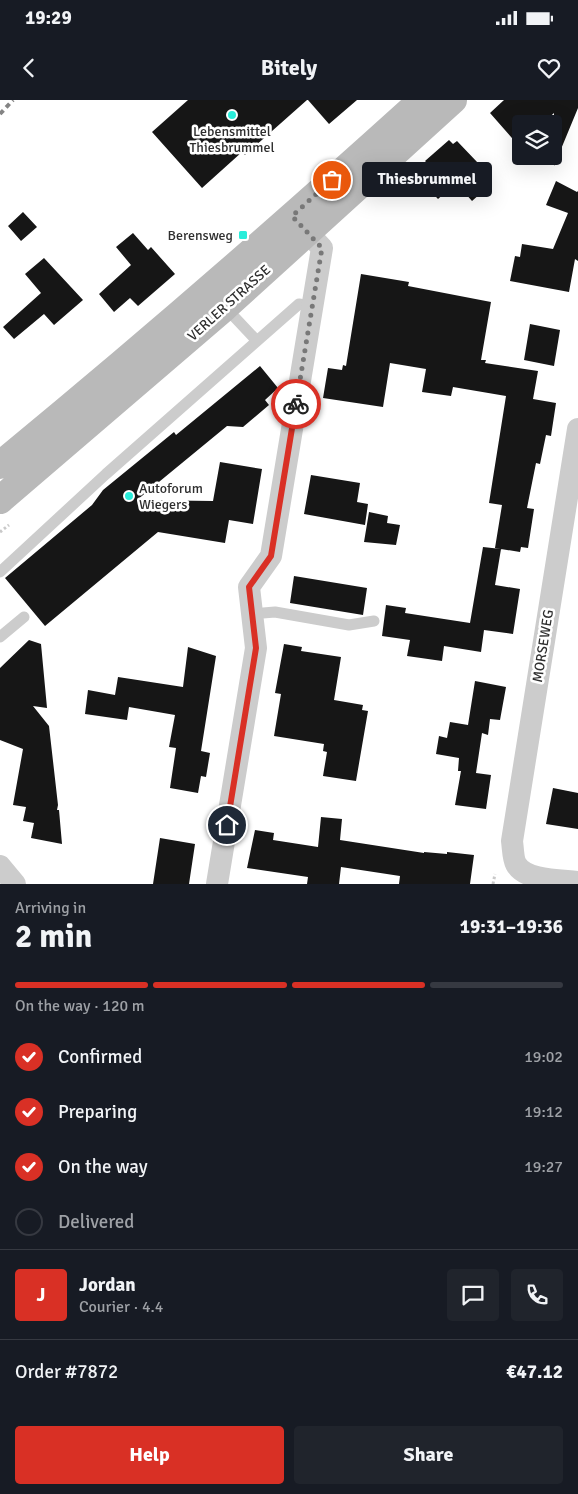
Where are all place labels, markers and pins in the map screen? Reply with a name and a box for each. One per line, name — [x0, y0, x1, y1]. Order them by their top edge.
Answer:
marker: Lebensmittel Thiesbrummel — [226, 109, 238, 121]
place label: Lebensmittel Thiesbrummel — [189, 123, 275, 156]
pin — [311, 159, 353, 201]
callout: Thiesbrummel — [362, 162, 492, 198]
place label: Berensweg — [168, 227, 233, 244]
marker: Berensweg — [237, 229, 249, 241]
place label: Autoforum Wiegers — [139, 480, 203, 513]
marker: Autoforum Wiegers — [123, 490, 135, 502]
pin — [206, 804, 248, 846]

